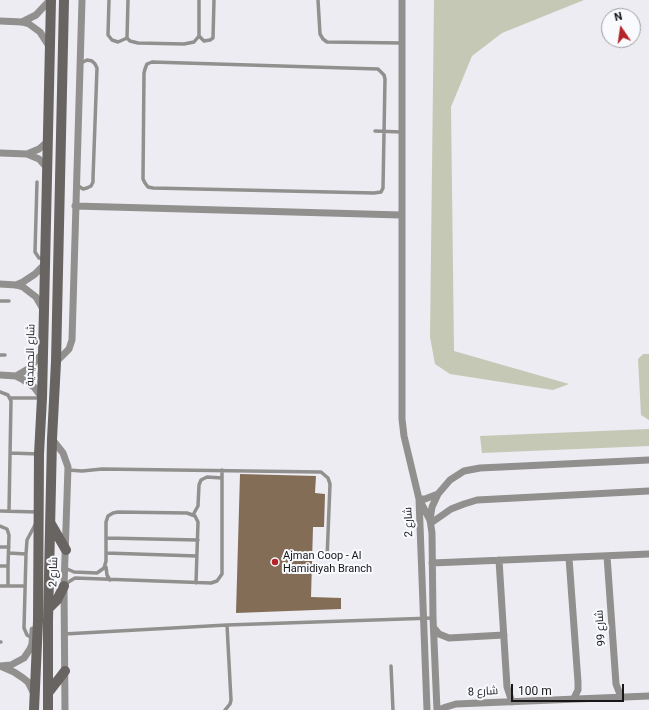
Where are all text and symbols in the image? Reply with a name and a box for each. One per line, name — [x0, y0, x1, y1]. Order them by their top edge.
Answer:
north arrow — [601, 8, 641, 48]
text: N — [613, 10, 624, 24]
street label: شارع الحميدية — [24, 324, 38, 386]
street label: شارع 2 — [402, 507, 416, 537]
place label: Ajman Coop - Al Hamidiyah Branch — [283, 549, 372, 575]
street label: شارع 2 — [47, 557, 61, 587]
marker: Ajman Coop - Al Hamidiyah Branch — [270, 557, 280, 567]
street label: شارع 99 — [593, 609, 609, 647]
scale bar — [513, 676, 626, 702]
text: 100 m — [518, 684, 552, 698]
street label: شارع 8 — [468, 685, 498, 699]

